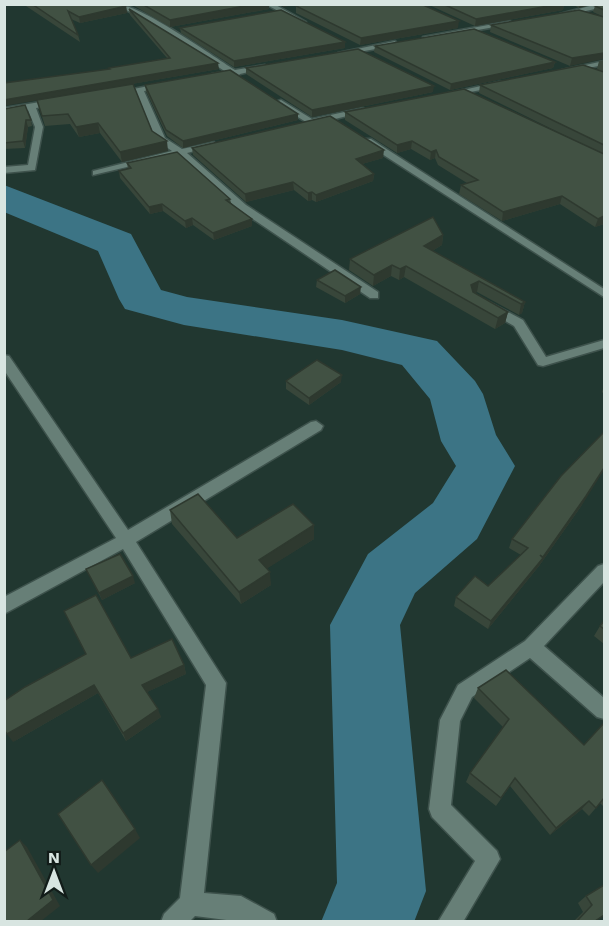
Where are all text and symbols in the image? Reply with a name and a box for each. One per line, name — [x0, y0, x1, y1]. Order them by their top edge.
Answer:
north arrow — [24, 842, 84, 902]
text: N — [48, 848, 60, 867]

